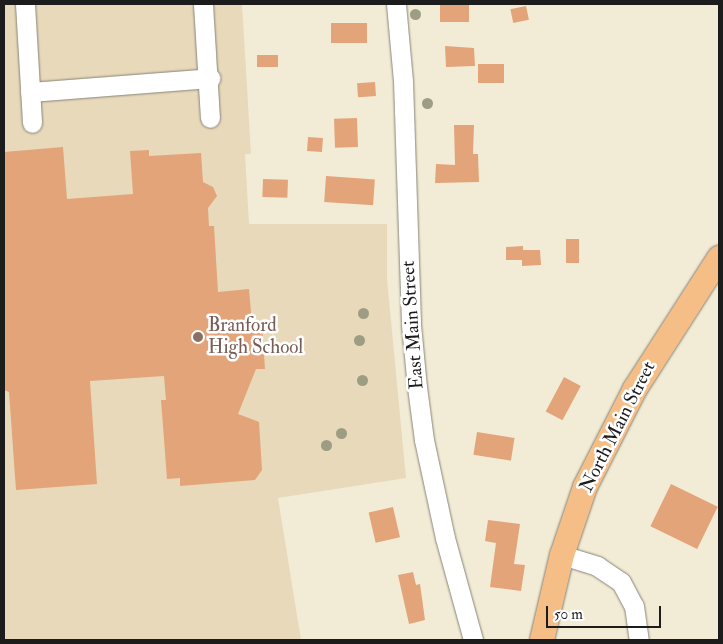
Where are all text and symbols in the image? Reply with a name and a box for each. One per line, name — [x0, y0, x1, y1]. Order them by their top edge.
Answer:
street label: East Main Street — [397, 260, 429, 390]
place label: Branford High School — [208, 315, 303, 359]
marker: Branford High School — [192, 331, 204, 343]
street label: North Main Street — [575, 358, 661, 496]
scale bar — [548, 596, 663, 628]
text: 50 m — [554, 605, 583, 624]

